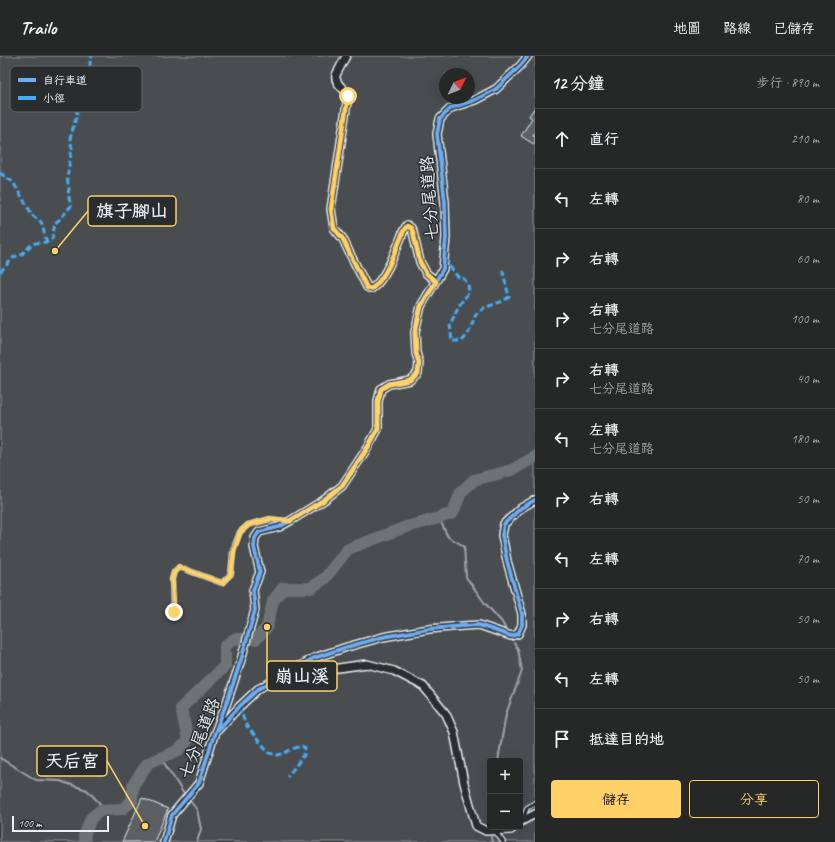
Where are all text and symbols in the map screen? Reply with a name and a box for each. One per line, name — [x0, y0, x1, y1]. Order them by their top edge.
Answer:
text: Trailo — [20, 16, 56, 40]
text: 地圖 — [673, 20, 701, 37]
text: 路線 — [723, 20, 751, 37]
text: 已儲存 — [773, 20, 815, 37]
legend — [10, 66, 142, 112]
north arrow — [439, 68, 475, 104]
text: 自行車道 — [43, 73, 87, 87]
text: 12 分鐘 — [551, 73, 604, 94]
text: 步行 · 890 m — [756, 75, 819, 91]
route start — [339, 87, 357, 105]
text: 小徑 — [43, 91, 65, 105]
icon: ahead — [551, 128, 573, 150]
text: 直行 — [589, 130, 619, 149]
text: 210 m — [791, 131, 819, 147]
street label: 七分尾道路 — [416, 155, 443, 241]
icon: left — [551, 188, 573, 210]
text: 左轉 — [589, 190, 619, 209]
text: 80 m — [797, 191, 819, 207]
callout: 旗子腳山 — [88, 196, 176, 226]
text: 旗子腳山 — [96, 200, 168, 222]
icon: right — [551, 248, 573, 270]
text: 右轉 — [589, 250, 619, 269]
text: 60 m — [797, 251, 819, 267]
text: 右轉 — [589, 301, 619, 320]
icon: right — [551, 308, 573, 330]
text: 100 m — [791, 311, 819, 327]
text: 七分尾道路 — [589, 321, 654, 337]
text: 右轉 — [589, 361, 619, 380]
icon: right — [551, 368, 573, 390]
text: 40 m — [797, 371, 819, 387]
text: 七分尾道路 — [589, 381, 654, 397]
text: 左轉 — [589, 421, 619, 440]
icon: left — [551, 428, 573, 450]
text: 180 m — [791, 431, 819, 447]
text: 七分尾道路 — [589, 441, 654, 457]
icon: right — [551, 488, 573, 510]
text: 右轉 — [589, 490, 619, 509]
text: 50 m — [797, 491, 819, 507]
icon: left — [551, 548, 573, 570]
text: 左轉 — [589, 550, 619, 569]
text: 70 m — [797, 551, 819, 567]
route end — [165, 603, 183, 621]
icon: right — [551, 608, 573, 630]
text: 右轉 — [589, 610, 619, 629]
text: 50 m — [797, 611, 819, 627]
callout: 崩山溪 — [267, 661, 337, 691]
text: 崩山溪 — [275, 665, 329, 687]
icon: left — [551, 668, 573, 690]
text: 左轉 — [589, 670, 619, 689]
text: 50 m — [797, 671, 819, 687]
street label: 七分尾道路 — [174, 695, 225, 782]
icon: arrive — [551, 728, 573, 750]
text: 抵達目的地 — [589, 730, 664, 749]
callout: 天后宮 — [37, 746, 107, 776]
text: 天后宮 — [45, 750, 99, 772]
map controls — [487, 758, 523, 830]
button: + — [487, 758, 523, 794]
button: 儲存 — [551, 780, 681, 818]
button: 分享 — [689, 780, 819, 818]
button: − — [487, 794, 523, 830]
scale bar — [12, 814, 109, 833]
text: 100 m — [18, 816, 42, 830]

